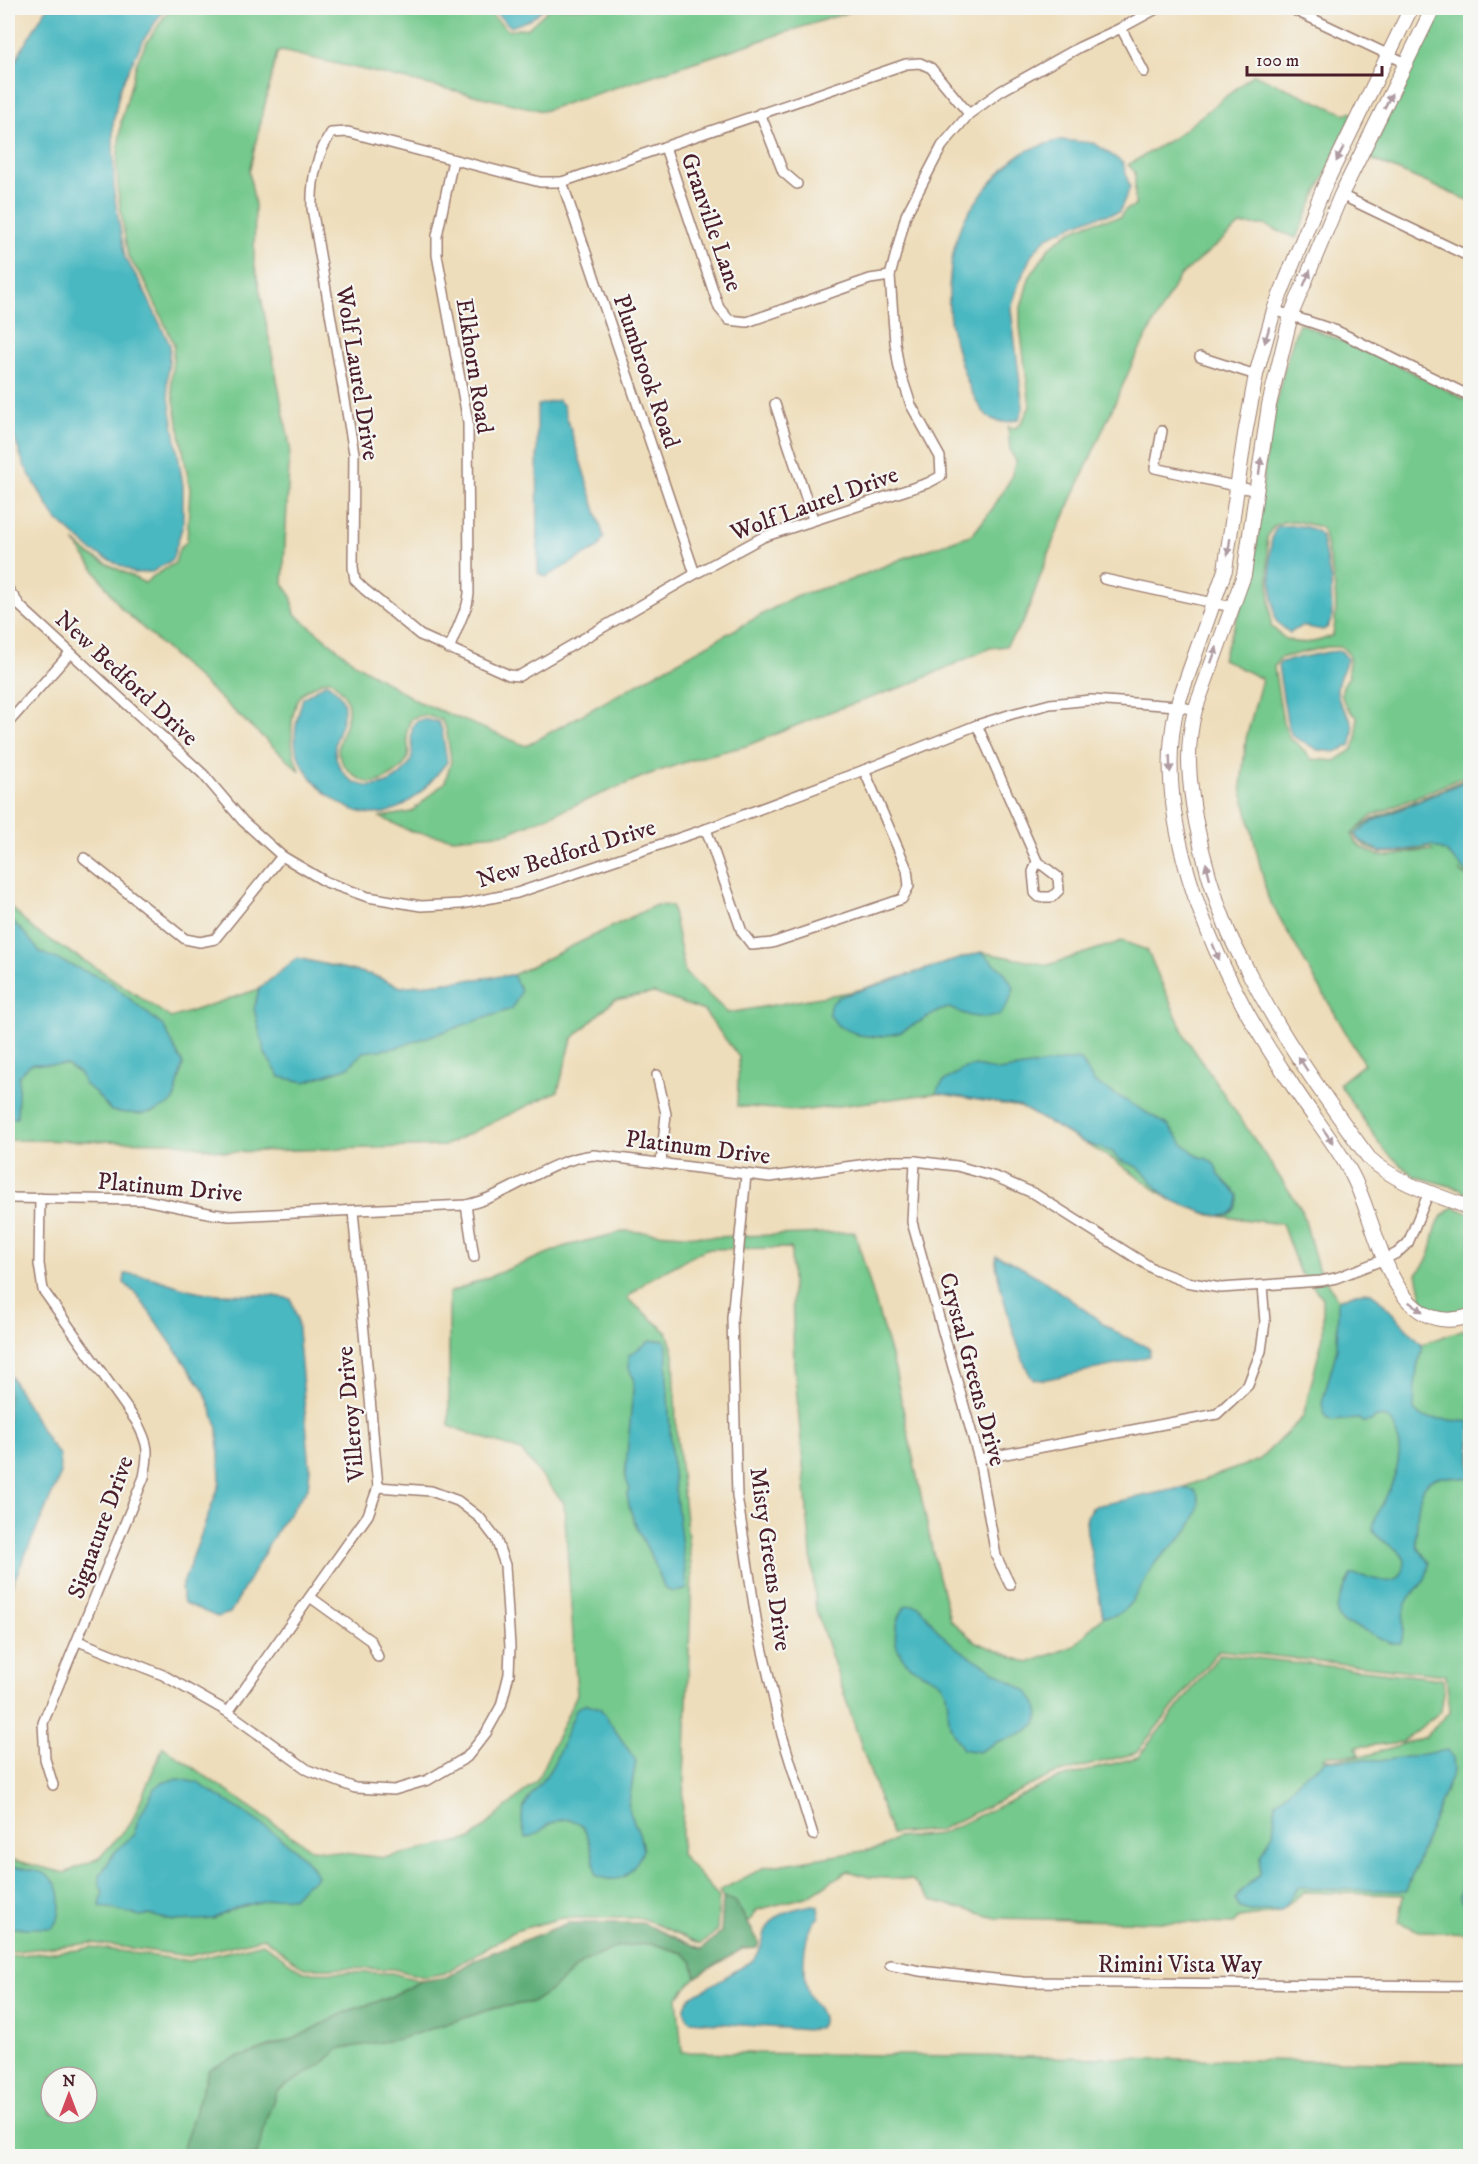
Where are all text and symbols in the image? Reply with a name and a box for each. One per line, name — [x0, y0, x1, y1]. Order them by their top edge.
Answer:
scale bar — [1247, 39, 1382, 77]
text: 100 m — [1256, 50, 1299, 72]
one-way arrow — [1383, 92, 1392, 109]
one-way arrow — [1335, 146, 1344, 163]
street label: Granville Lane — [673, 149, 749, 296]
one-way arrow — [1302, 268, 1312, 286]
street label: Wolf Laurel Drive — [328, 283, 386, 463]
street label: Plumbrook Road — [606, 291, 686, 452]
street label: Elkhorn Road — [449, 296, 500, 436]
one-way arrow — [1262, 326, 1271, 344]
one-way arrow — [1255, 457, 1265, 476]
street label: Wolf Laurel Drive — [726, 460, 902, 548]
one-way arrow — [1224, 538, 1233, 557]
street label: New Bedford Drive — [48, 605, 204, 753]
one-way arrow — [1210, 646, 1220, 664]
one-way arrow — [1165, 754, 1175, 773]
street label: New Bedford Drive — [473, 813, 659, 895]
one-way arrow — [1203, 862, 1212, 880]
one-way arrow — [1212, 943, 1222, 961]
one-way arrow — [1298, 1056, 1309, 1072]
street label: Platinum Drive — [624, 1124, 772, 1172]
one-way arrow — [1322, 1128, 1334, 1144]
street label: Platinum Drive — [96, 1167, 244, 1209]
street label: Crystal Greens Drive — [932, 1269, 1012, 1469]
one-way arrow — [1407, 1301, 1423, 1313]
street label: Villeroy Drive — [330, 1345, 372, 1484]
street label: Signature Drive — [61, 1452, 141, 1603]
street label: Misty Greens Drive — [742, 1465, 798, 1653]
street label: Rimini Vista Way — [1098, 1950, 1263, 1980]
north arrow — [39, 2065, 99, 2125]
text: N — [62, 2071, 76, 2091]

